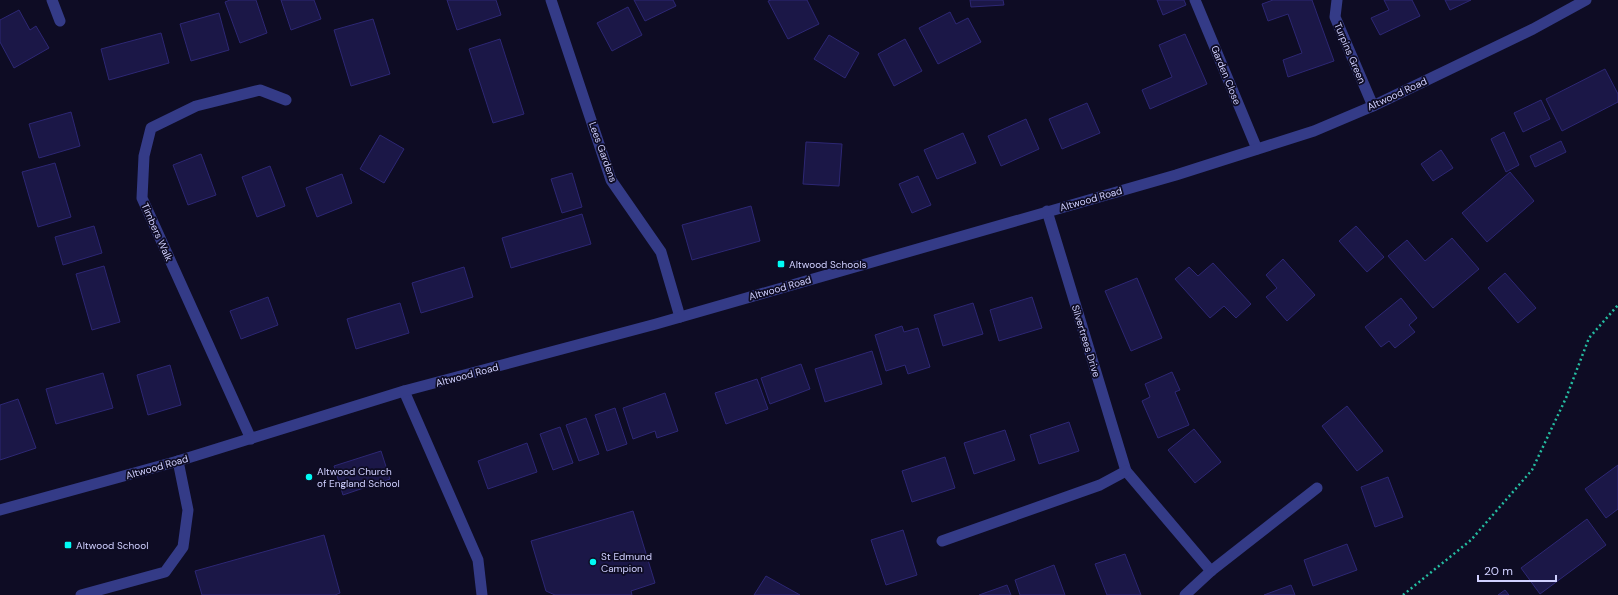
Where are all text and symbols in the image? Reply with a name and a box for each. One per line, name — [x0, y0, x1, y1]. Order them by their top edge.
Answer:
street label: Turpins Green — [1331, 21, 1369, 86]
street label: Garden Close — [1208, 43, 1244, 107]
street label: Altwood Road — [1365, 75, 1429, 113]
street label: Lees Gardens — [586, 120, 620, 184]
street label: Altwood Road — [1058, 184, 1124, 214]
street label: Timbers Walk — [138, 201, 176, 263]
place label: Altwood Schools — [789, 258, 866, 271]
marker: Altwood Schools — [776, 259, 786, 269]
street label: Altwood Road — [747, 273, 813, 303]
street label: Silvertrees Drive — [1069, 303, 1103, 379]
street label: Altwood Road — [434, 360, 500, 390]
street label: Altwood Road — [124, 452, 190, 482]
place label: Altwood Church of England School — [317, 465, 400, 490]
marker: Altwood Church of England School — [304, 472, 314, 482]
place label: Altwood School — [76, 539, 148, 552]
marker: Altwood School — [63, 540, 73, 550]
place label: St Edmund Campion — [601, 550, 652, 575]
marker: St Edmund Campion — [588, 557, 598, 567]
scale bar — [1478, 557, 1556, 583]
text: 20 m — [1484, 563, 1513, 579]

